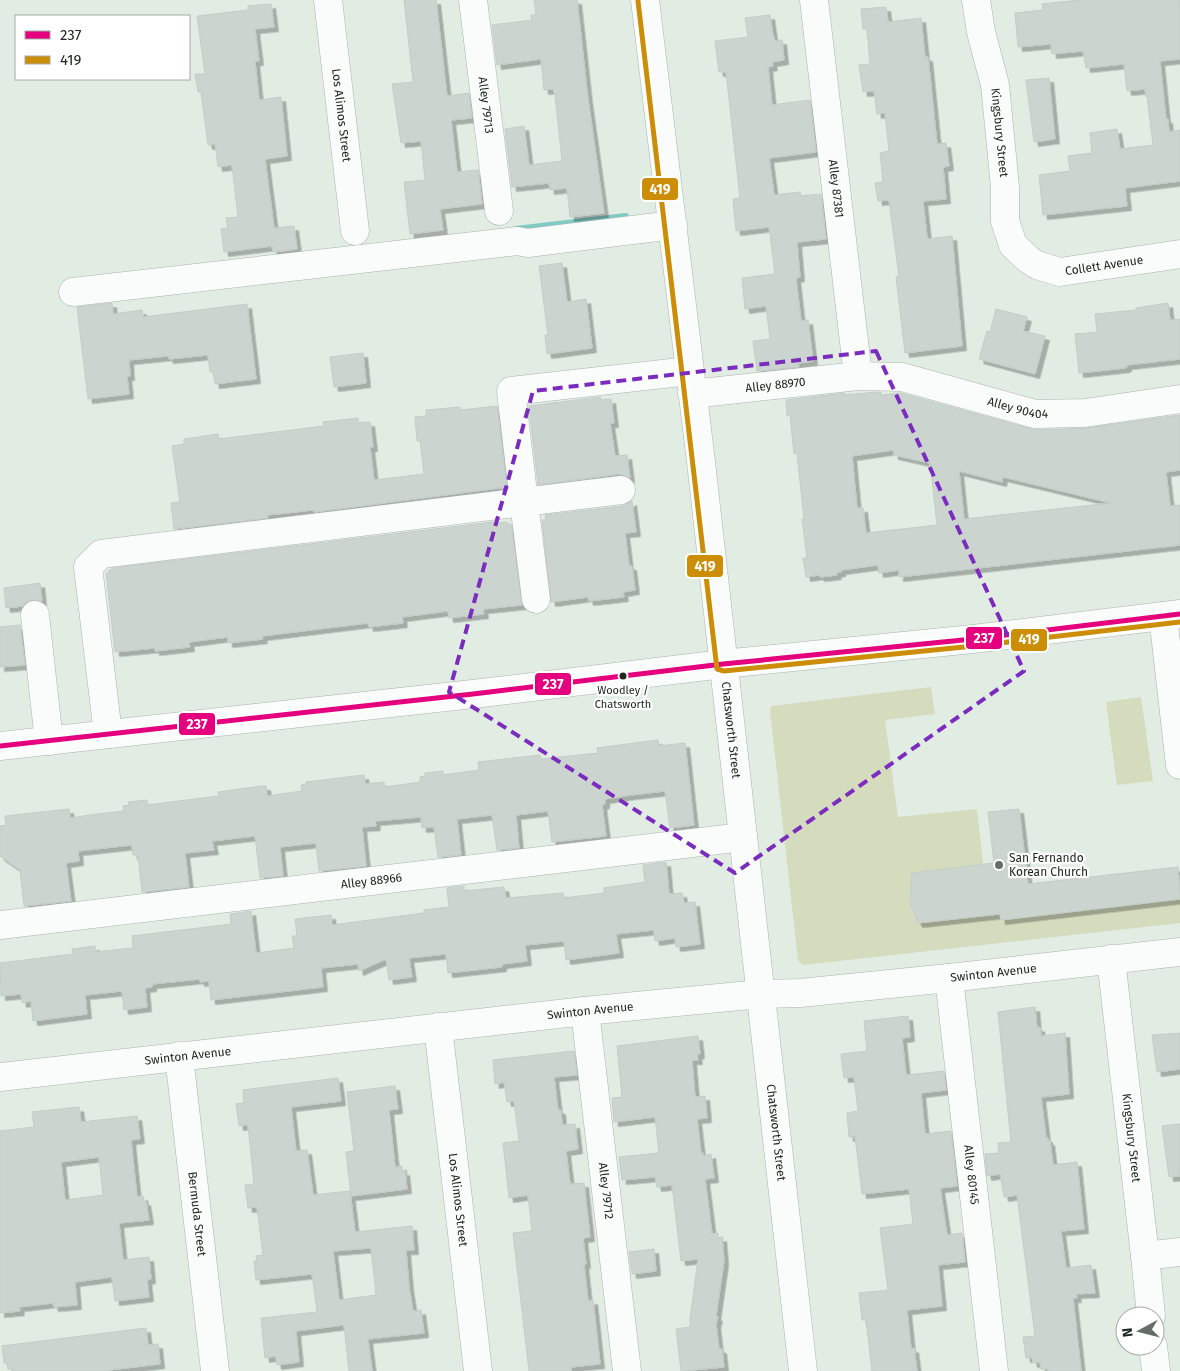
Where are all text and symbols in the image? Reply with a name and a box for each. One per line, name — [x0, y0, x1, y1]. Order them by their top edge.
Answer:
legend — [15, 15, 190, 80]
text: 237 — [60, 26, 82, 44]
text: 419 — [60, 51, 82, 69]
street label: Los Alimos Street — [329, 68, 354, 163]
street label: Alley 79713 — [476, 76, 496, 134]
street label: Kingsbury Street — [988, 87, 1011, 179]
street label: Alley 87381 — [826, 159, 846, 219]
line badge: 419 — [641, 177, 679, 201]
text: 419 — [649, 181, 671, 198]
street label: Collett Avenue — [1064, 253, 1144, 278]
street label: Alley 88970 — [745, 375, 807, 395]
street label: Alley 90404 — [986, 394, 1049, 421]
line badge: 419 — [686, 554, 724, 578]
text: 419 — [694, 558, 716, 575]
line badge: 237 — [965, 626, 1003, 650]
line badge: 419 — [1010, 628, 1048, 652]
text: 237 — [974, 630, 995, 647]
text: 419 — [1018, 631, 1040, 648]
marker: Woodley / Chatsworth — [618, 671, 628, 681]
line badge: 237 — [534, 672, 572, 696]
text: 237 — [543, 676, 564, 693]
street label: Chatsworth Street — [719, 681, 744, 780]
place label: Woodley / Chatsworth — [595, 684, 651, 711]
line badge: 237 — [178, 712, 216, 736]
text: 237 — [187, 716, 208, 733]
place label: San Fernando Korean Church — [1009, 851, 1088, 879]
marker: San Fernando Korean Church — [993, 859, 1005, 871]
street label: Alley 88966 — [340, 870, 403, 892]
street label: Swinton Avenue — [949, 961, 1037, 985]
street label: Swinton Avenue — [546, 999, 634, 1022]
street label: Swinton Avenue — [144, 1044, 232, 1068]
street label: Chatsworth Street — [764, 1083, 789, 1182]
street label: Kingsbury Street — [1119, 1092, 1144, 1184]
street label: Alley 80145 — [961, 1144, 982, 1205]
street label: Los Alimos Street — [446, 1152, 471, 1248]
street label: Alley 79712 — [596, 1162, 616, 1220]
street label: Bermuda Street — [185, 1171, 209, 1258]
north arrow — [1115, 1306, 1165, 1356]
text: N — [1119, 1327, 1137, 1338]

